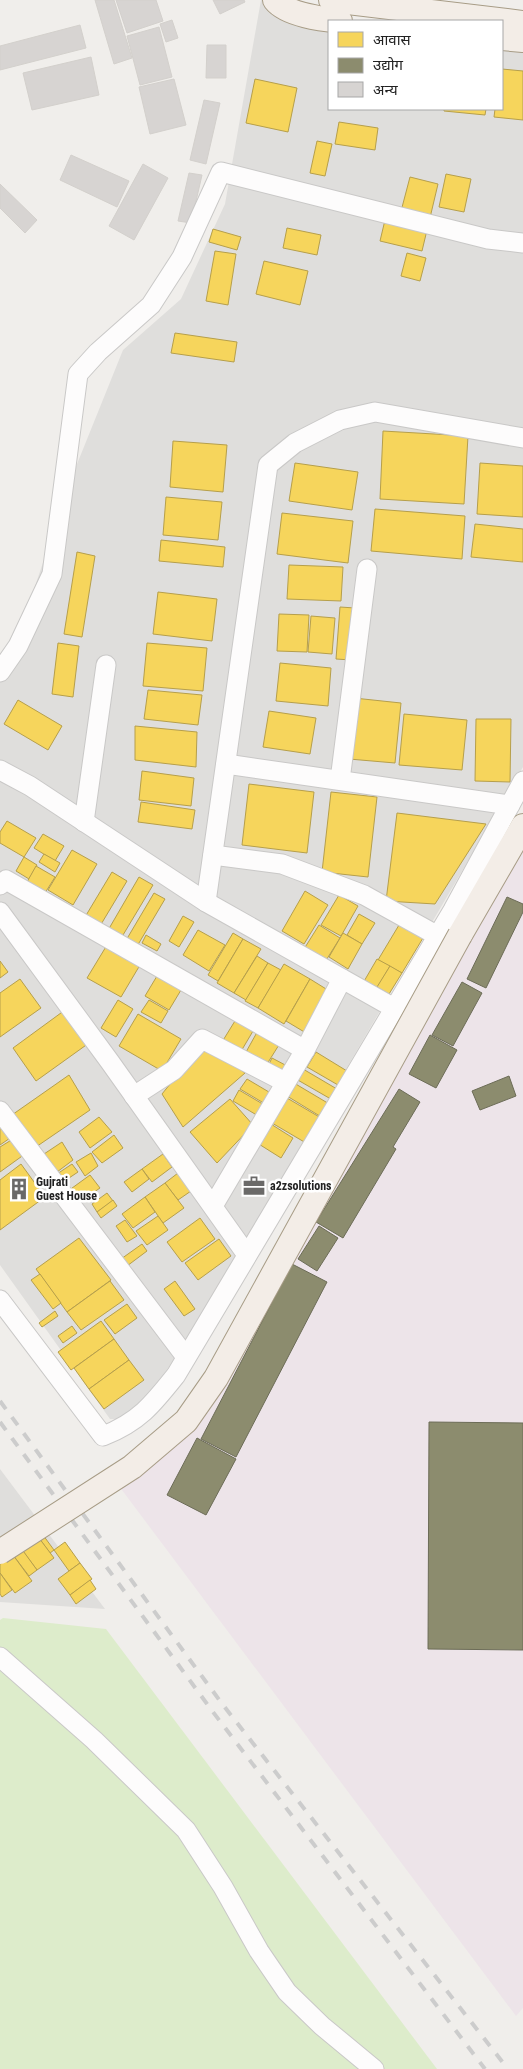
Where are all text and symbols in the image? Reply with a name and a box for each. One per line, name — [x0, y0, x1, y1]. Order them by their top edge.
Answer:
legend — [328, 20, 503, 110]
text: आवास — [373, 31, 412, 49]
text: उद्योग — [373, 56, 404, 74]
text: अन्य — [373, 81, 398, 99]
office icon: a2zsolutions — [241, 1173, 267, 1199]
place label: Gujrati Guest House — [36, 1175, 97, 1203]
building icon: Gujrati Guest House — [6, 1176, 32, 1202]
place label: a2zsolutions — [270, 1179, 332, 1193]

